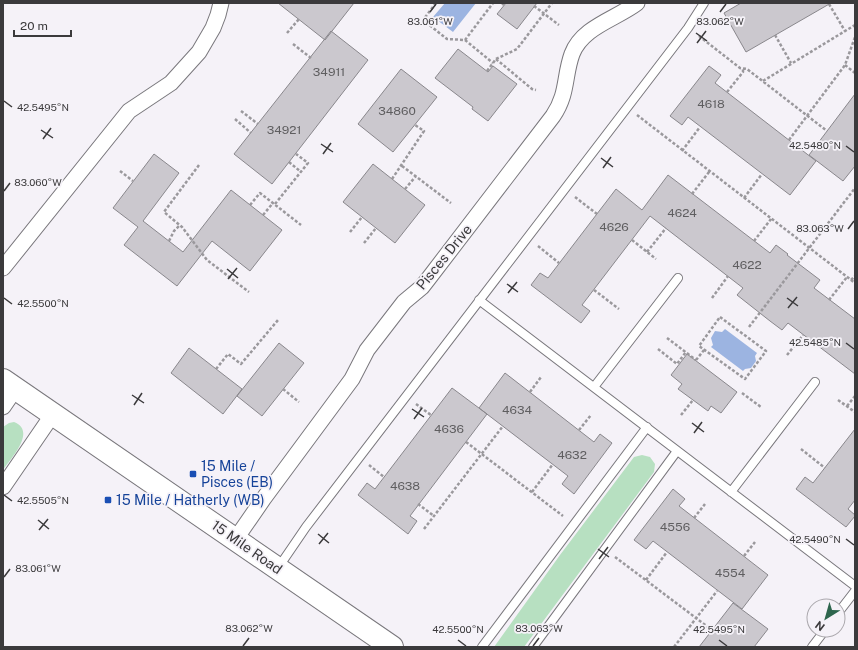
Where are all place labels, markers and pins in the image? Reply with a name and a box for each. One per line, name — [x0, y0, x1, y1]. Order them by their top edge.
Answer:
place label: 15 Mile / Pisces (EB) — [201, 458, 273, 490]
marker: 15 Mile / Pisces (EB) — [188, 469, 198, 479]
place label: 15 Mile / Hatherly (WB) — [116, 492, 265, 508]
marker: 15 Mile / Hatherly (WB) — [103, 495, 113, 505]

